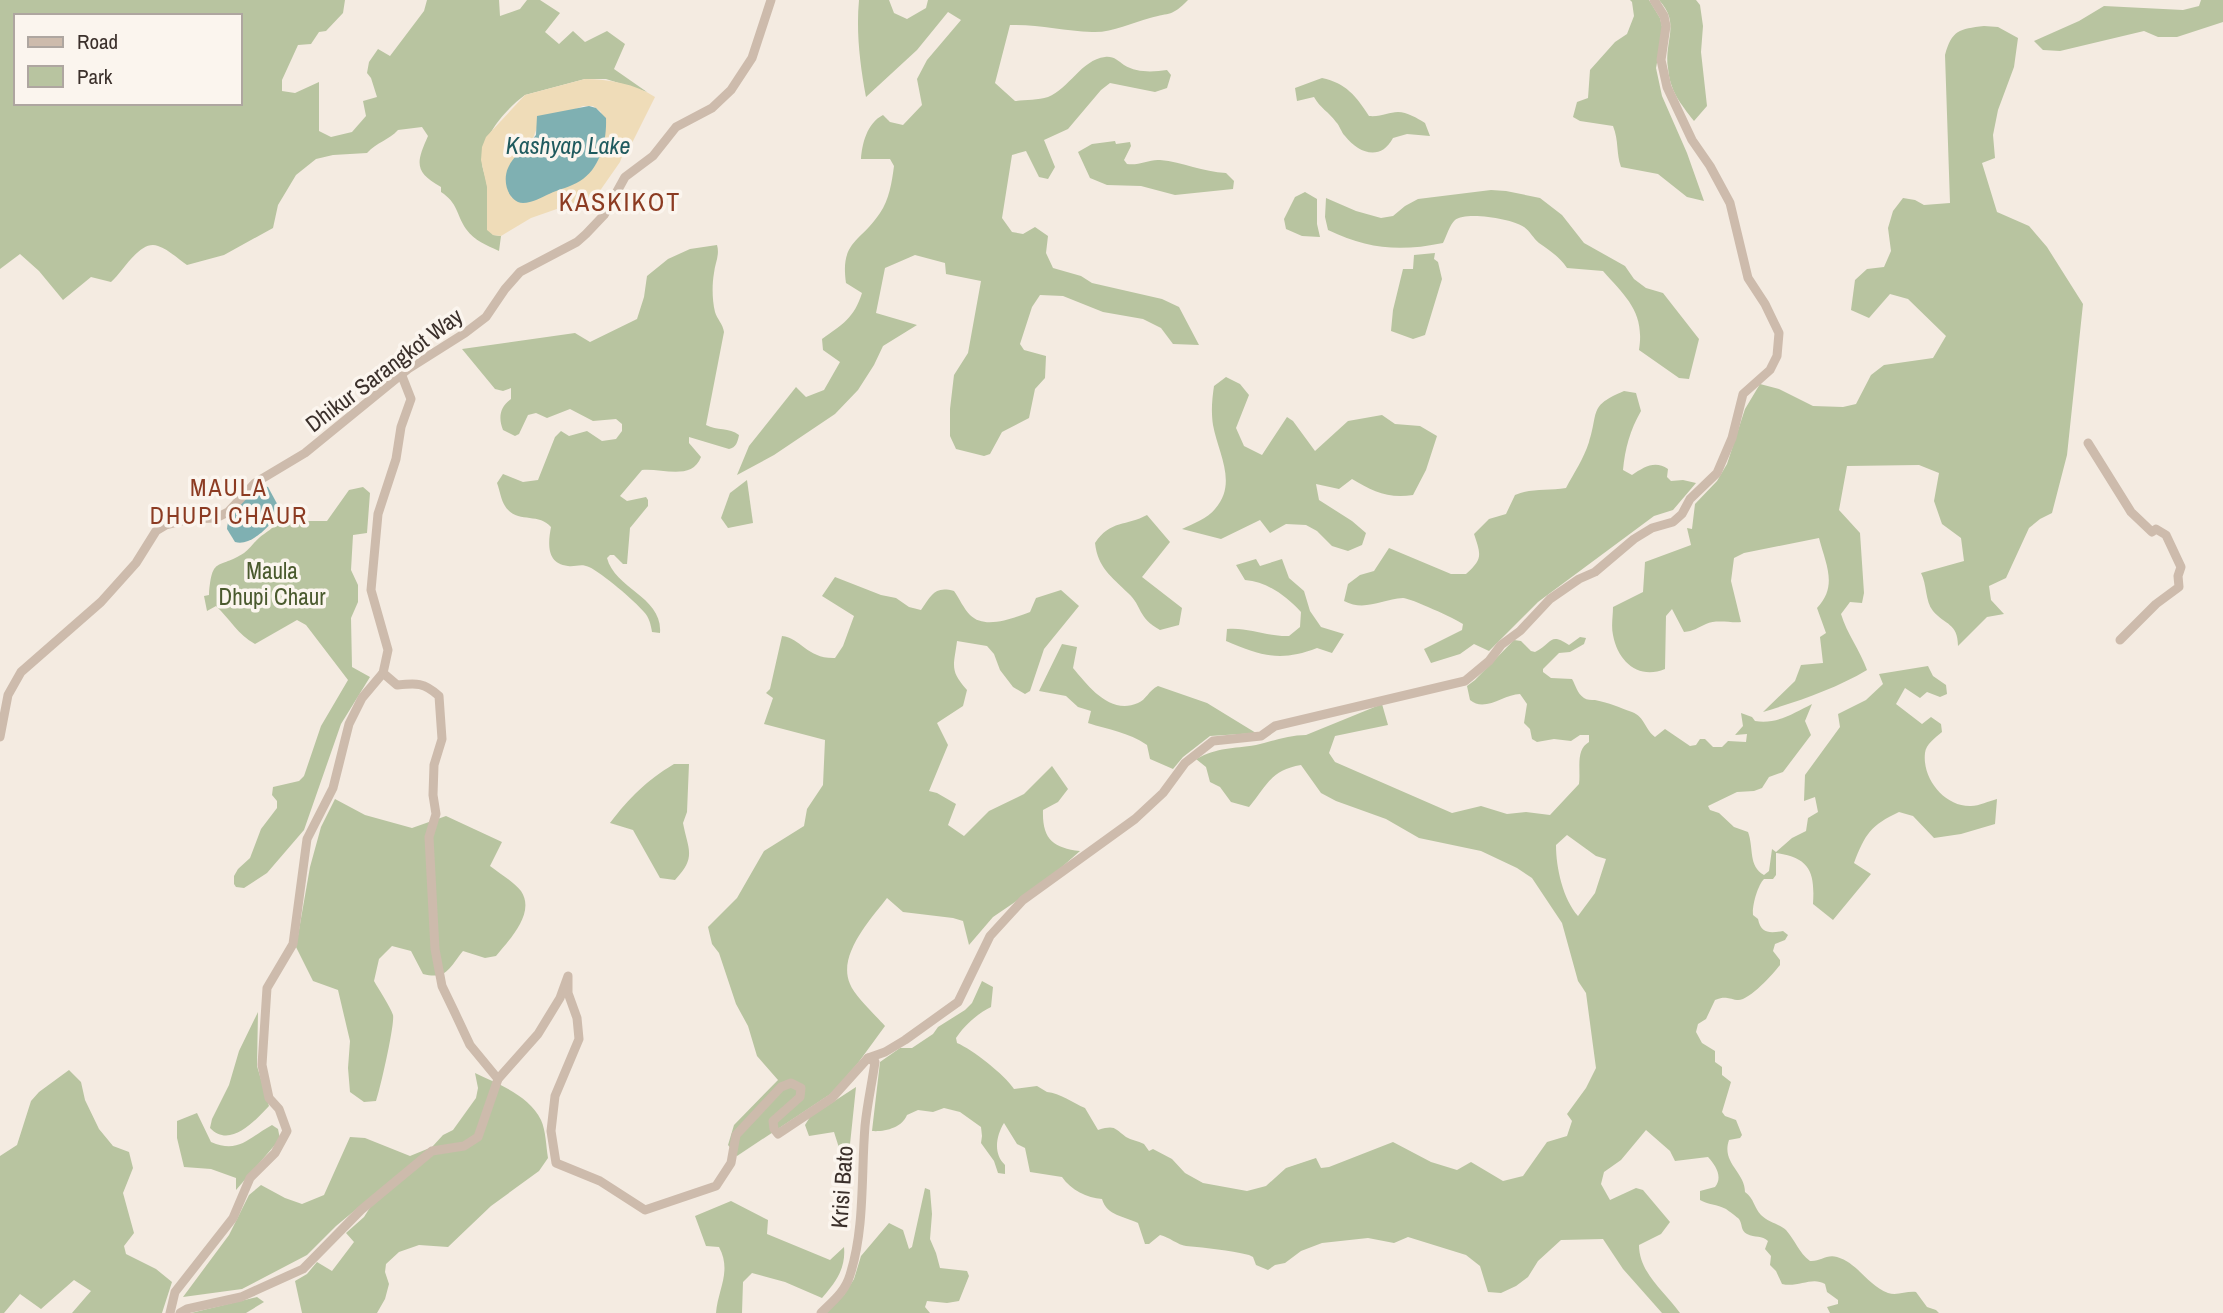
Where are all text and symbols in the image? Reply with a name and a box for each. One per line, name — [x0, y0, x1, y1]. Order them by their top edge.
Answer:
legend — [14, 14, 242, 105]
text: Road — [77, 27, 118, 56]
text: Park — [77, 62, 113, 91]
water label: Kashyap Lake — [506, 129, 630, 161]
district label: KASKIKOT — [559, 184, 681, 219]
street label: Dhikur Sarangkot Way — [299, 300, 469, 439]
district label: MAULA DHUPI CHAUR — [150, 471, 308, 531]
park label: Maula Dhupi Chaur — [219, 555, 326, 612]
street label: Krisi Bato — [823, 1145, 860, 1229]

